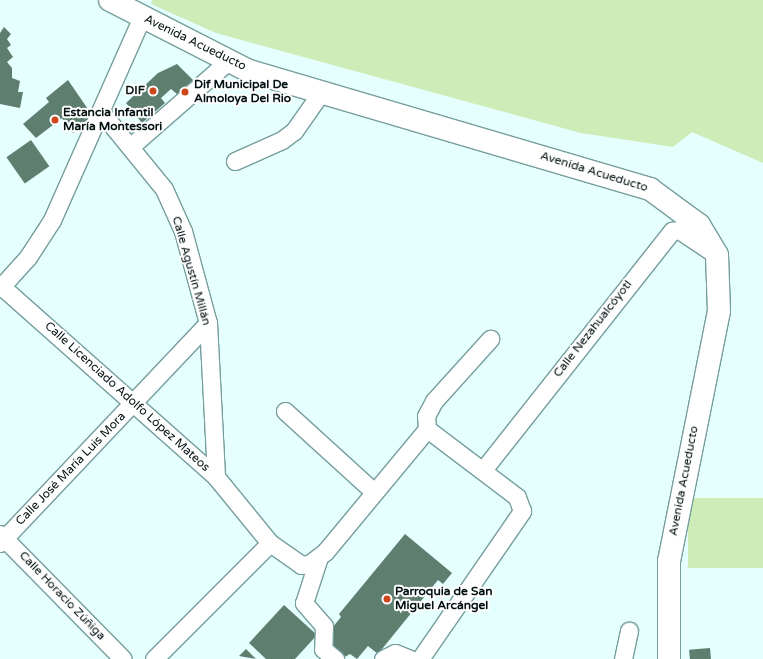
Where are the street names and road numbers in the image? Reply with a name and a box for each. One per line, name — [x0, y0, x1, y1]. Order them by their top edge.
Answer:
street label: Avenida Acueducto — [142, 12, 248, 74]
street label: Avenida Acueducto — [538, 149, 650, 195]
street label: Calle Agustín Millán — [169, 215, 213, 327]
street label: Calle Nezahualcóyotl — [551, 278, 635, 380]
street label: Calle Licenciado Adolfo López Mateos — [42, 319, 212, 475]
street label: Calle José María Luis Mora — [13, 410, 129, 528]
street label: Avenida Acueducto — [666, 425, 702, 537]
street label: Calle Horacio Zúñiga — [16, 549, 108, 643]

